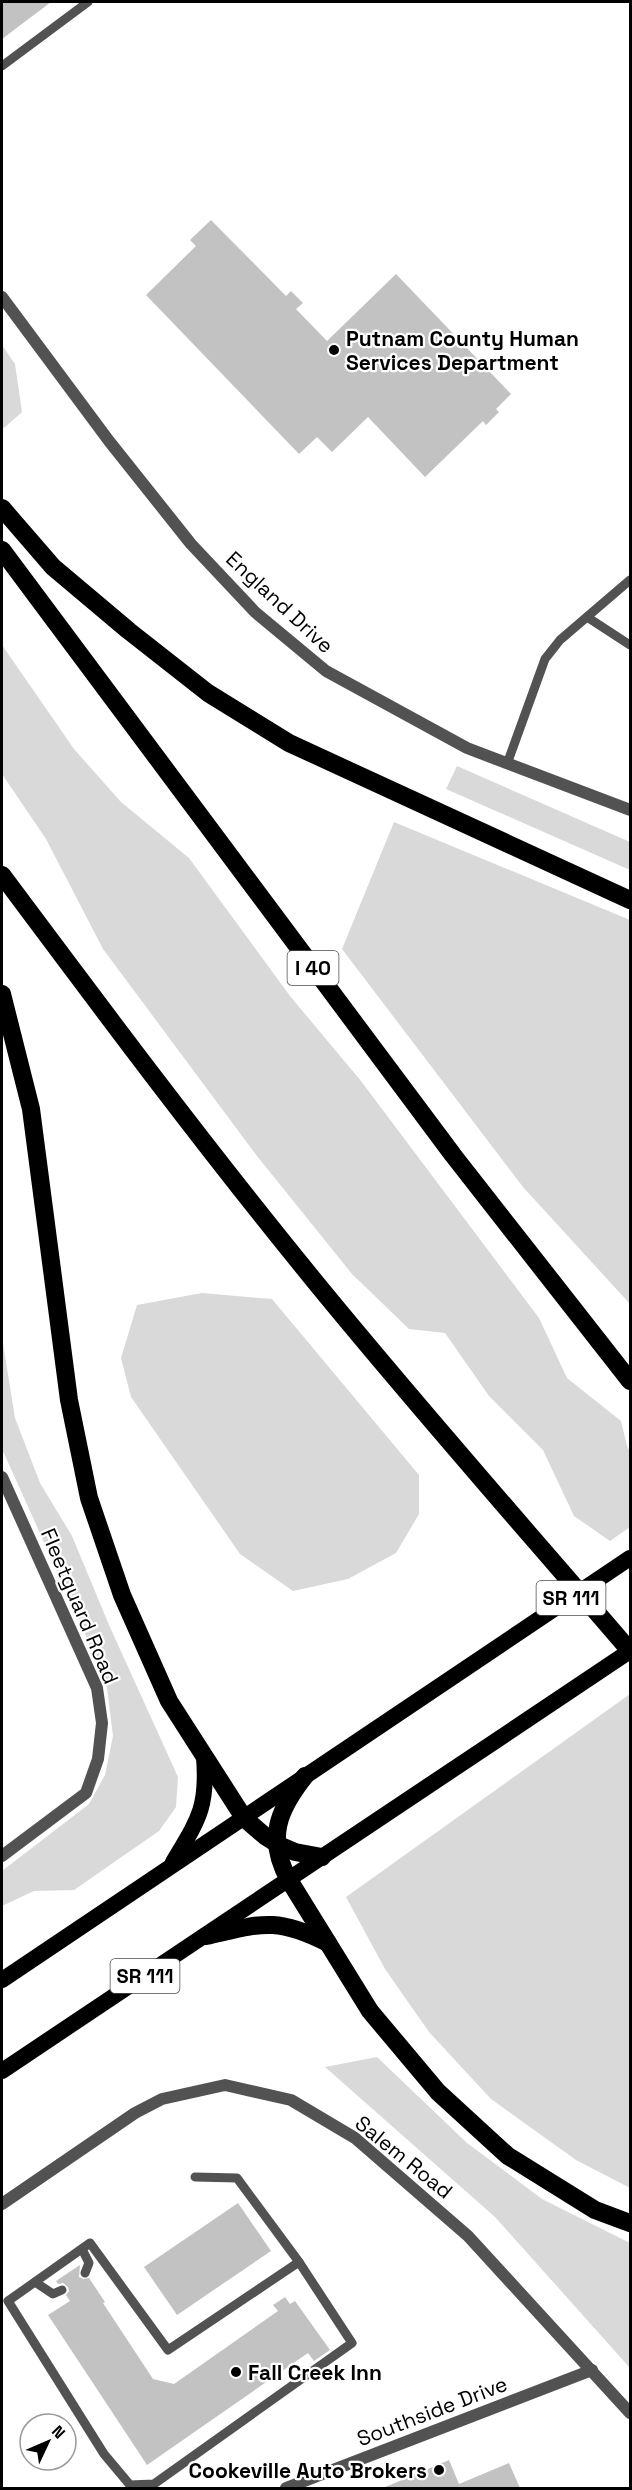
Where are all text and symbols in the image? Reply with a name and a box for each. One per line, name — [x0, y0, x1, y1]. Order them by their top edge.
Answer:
place label: Putnam County Human Services Department — [346, 325, 579, 376]
marker: Putnam County Human Services Department — [327, 343, 341, 357]
street label: England Drive — [221, 545, 339, 659]
road number: I 40 — [288, 951, 338, 985]
street label: Fleetguard Road — [35, 1524, 125, 1688]
road number: SR 111 — [536, 1581, 606, 1615]
road number: SR 111 — [110, 1959, 180, 1993]
street label: Salem Road — [350, 2110, 458, 2204]
place label: Fall Creek Inn — [248, 2359, 382, 2386]
marker: Fall Creek Inn — [229, 2365, 243, 2379]
street label: Southside Drive — [353, 2370, 511, 2452]
north arrow — [18, 2412, 78, 2472]
text: N — [47, 2421, 70, 2443]
place label: Cookeville Auto Brokers — [189, 2457, 427, 2484]
marker: Cookeville Auto Brokers — [432, 2463, 446, 2477]

